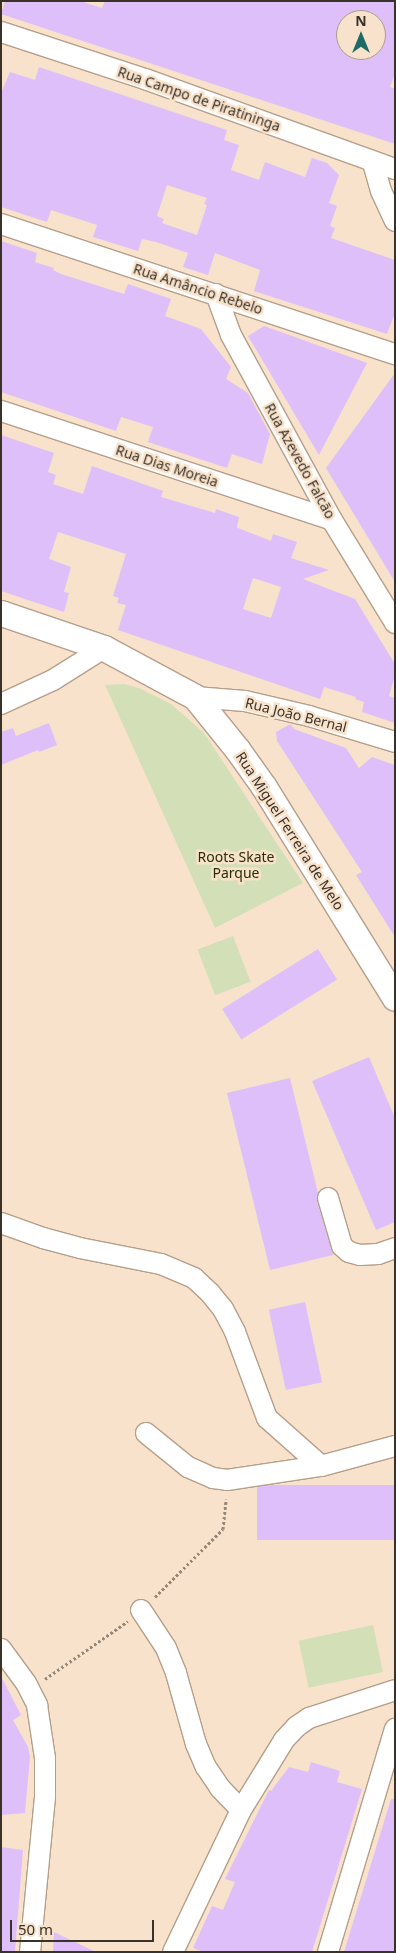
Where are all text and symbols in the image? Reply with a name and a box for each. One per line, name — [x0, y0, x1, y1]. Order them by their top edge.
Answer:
north arrow — [336, 10, 386, 60]
text: N — [355, 11, 367, 30]
street label: Rua Campo de Piratininga — [115, 63, 283, 135]
street label: Rua Amâncio Rebelo — [131, 260, 265, 318]
street label: Rua Azevedo Falcão — [261, 400, 339, 522]
street label: Rua Dias Moreia — [114, 441, 220, 491]
street label: Rua João Bernal — [244, 694, 348, 736]
street label: Rua Miguel Ferreira de Melo — [232, 749, 348, 913]
park label: Roots Skate Parque — [197, 849, 275, 882]
scale bar — [12, 1910, 156, 1942]
text: 50 m — [18, 1919, 53, 1939]

